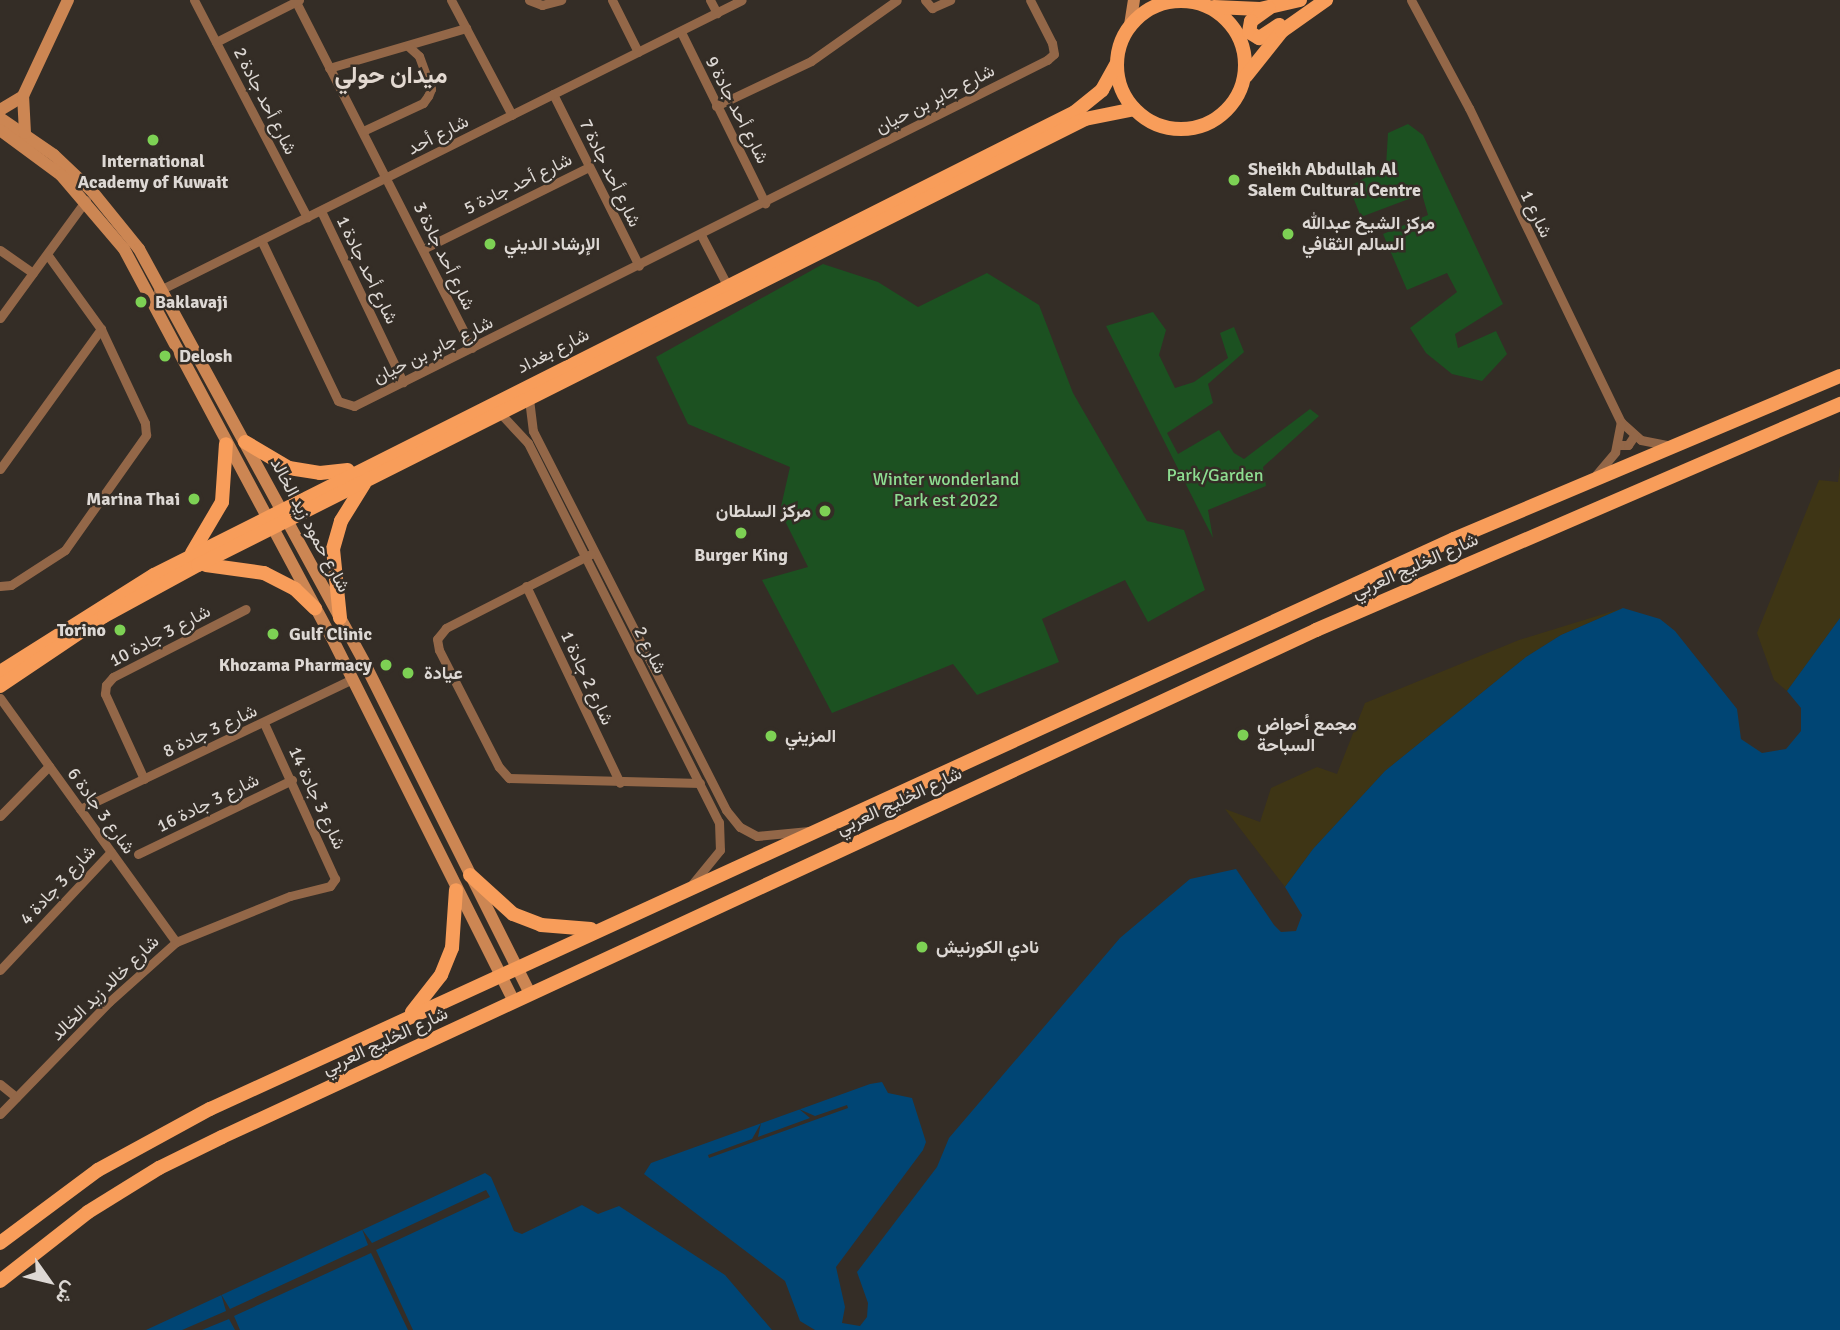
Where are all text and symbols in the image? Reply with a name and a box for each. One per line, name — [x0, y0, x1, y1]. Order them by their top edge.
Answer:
street label: شارع أحد جادة 2 — [229, 44, 301, 158]
street label: شارع أحد جادة 9 — [701, 53, 773, 167]
street label: شارع جابر بن حيان — [872, 60, 998, 138]
district label: ميدان حولي — [334, 62, 448, 90]
street label: شارع أحد — [404, 110, 472, 160]
street label: شارع أحد جادة 7 — [575, 116, 645, 230]
marker: International Academy of Kuwait — [145, 132, 161, 148]
street label: شارع أحد جادة 5 — [461, 149, 575, 219]
place label: International Academy of Kuwait — [78, 151, 228, 194]
place label: Sheikh Abdullah Al Salem Cultural Centre — [1248, 159, 1421, 202]
marker: Sheikh Abdullah Al Salem Cultural Centre — [1226, 172, 1242, 188]
street label: شارع 1 — [1515, 187, 1557, 241]
street label: شارع أحد جادة 3 — [409, 199, 479, 313]
street label: شارع أحد جادة 1 — [332, 213, 402, 327]
place label: مركز الشيخ عبدالله السالم الثقافي — [1302, 213, 1435, 256]
marker: مركز الشيخ عبدالله السالم الثقافي — [1280, 226, 1296, 242]
place label: الإرشاد الديني — [504, 233, 600, 255]
marker: الإرشاد الديني — [482, 236, 498, 252]
place label: Baklavaji — [155, 291, 228, 313]
marker: Baklavaji — [133, 294, 149, 310]
street label: شارع جابر بن حيان — [369, 312, 497, 388]
street label: شارع بغداد — [513, 324, 593, 378]
place label: Delosh — [179, 345, 233, 367]
marker: Delosh — [157, 348, 173, 364]
street label: شارع حمود زيد الخالد — [265, 454, 355, 596]
park label: Park/Garden — [1166, 464, 1264, 486]
park label: Winter wonderland Park est 2022 — [873, 469, 1019, 512]
place label: Marina Thai — [86, 488, 180, 510]
marker: Marina Thai — [186, 491, 202, 507]
place label: مركز السلطان — [716, 500, 811, 522]
marker: مركز السلطان — [817, 503, 833, 519]
marker: Burger King — [733, 525, 749, 541]
street label: شارع الخليج العربي — [1348, 528, 1482, 604]
place label: Burger King — [694, 544, 788, 566]
street label: شارع 3 جادة 10 — [106, 600, 214, 672]
place label: Torino — [57, 619, 106, 641]
marker: Torino — [112, 622, 128, 638]
place label: Gulf Clinic — [289, 623, 372, 645]
street label: شارع 2 — [629, 623, 671, 677]
marker: Gulf Clinic — [263, 624, 283, 644]
street label: شارع 2 جادة 1 — [556, 628, 618, 728]
place label: Khozama Pharmacy — [219, 654, 372, 676]
marker: Khozama Pharmacy — [378, 657, 394, 673]
place label: عيادة — [424, 662, 463, 684]
marker: عيادة — [398, 663, 418, 683]
street label: شارع 3 جادة 8 — [160, 700, 260, 762]
place label: مجمع أحواض السباحة — [1257, 714, 1357, 756]
place label: المزيني — [785, 725, 836, 747]
marker: مجمع أحواض السباحة — [1235, 727, 1251, 743]
marker: المزيني — [763, 728, 779, 744]
street label: شارع 3 جادة 14 — [284, 743, 350, 853]
street label: شارع الخليج العربي — [833, 762, 965, 840]
street label: شارع 3 جادة 6 — [62, 764, 140, 858]
street label: شارع 3 جادة 16 — [153, 769, 263, 837]
street label: شارع 3 جادة 4 — [16, 841, 100, 929]
street label: شارع خالد زيد الخالد — [46, 931, 164, 1045]
place label: نادي الكورنيش — [936, 936, 1039, 958]
marker: نادي الكورنيش — [914, 939, 930, 955]
street label: شارع الخليج العربي — [319, 1002, 451, 1080]
north arrow — [14, 1246, 84, 1316]
text: ش — [50, 1277, 83, 1309]

